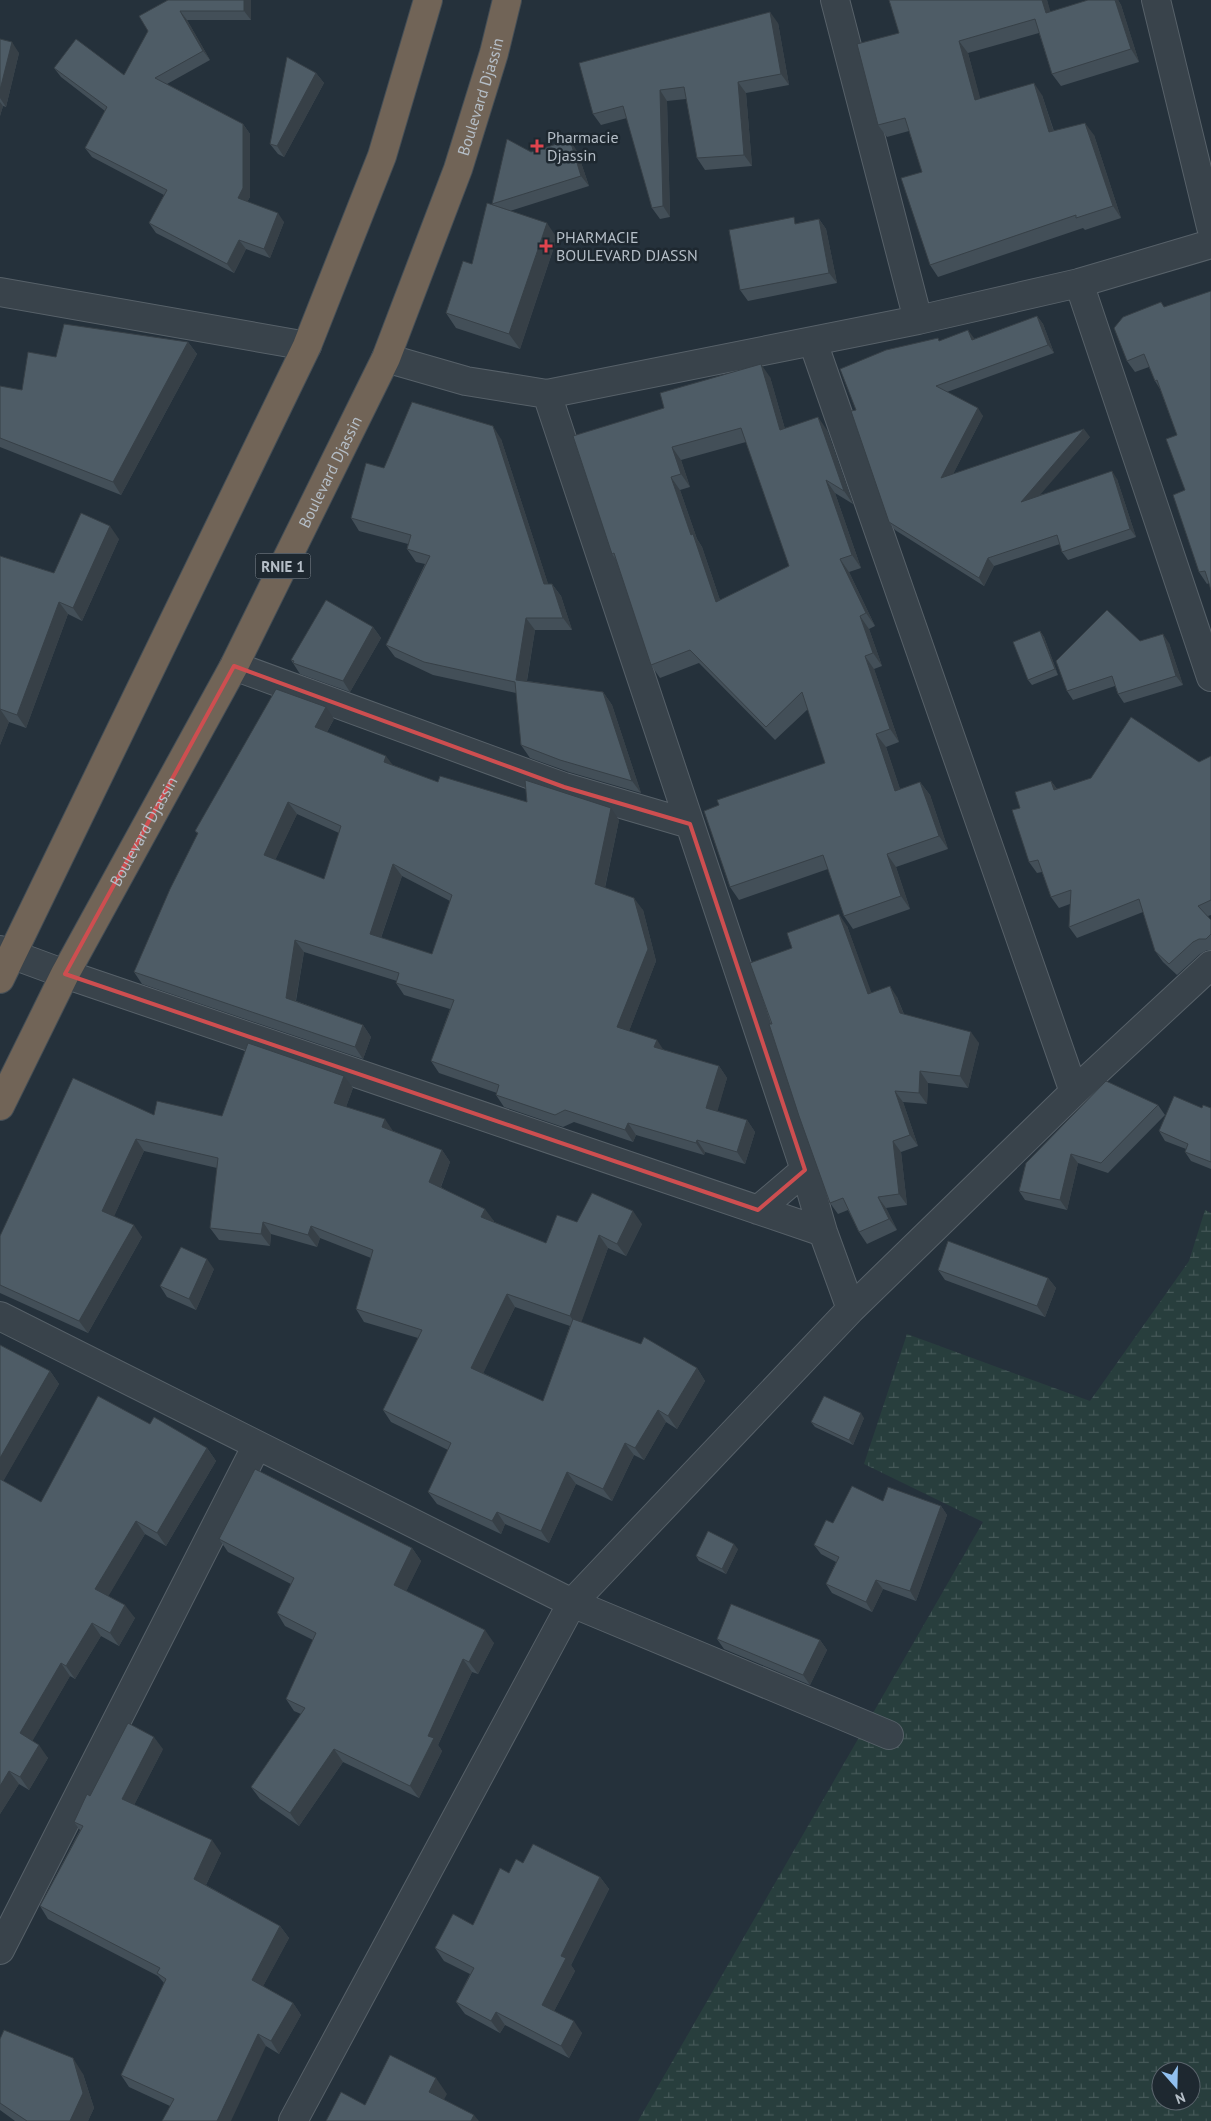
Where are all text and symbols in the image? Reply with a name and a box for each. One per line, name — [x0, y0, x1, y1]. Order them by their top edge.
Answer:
street label: Boulevard Djassin — [453, 36, 507, 158]
place label: Pharmacie Djassin — [547, 127, 619, 165]
marker: Pharmacie Djassin — [531, 140, 543, 152]
place label: PHARMACIE BOULEVARD DJASSN — [556, 227, 698, 265]
marker: PHARMACIE BOULEVARD DJASSN — [540, 240, 552, 252]
street label: Boulevard Djassin — [294, 413, 366, 531]
road number: RNIE 1 — [256, 554, 310, 578]
street label: Boulevard Djassin — [105, 773, 182, 890]
north arrow — [1151, 2061, 1201, 2111]
text: N — [1173, 2088, 1188, 2108]

